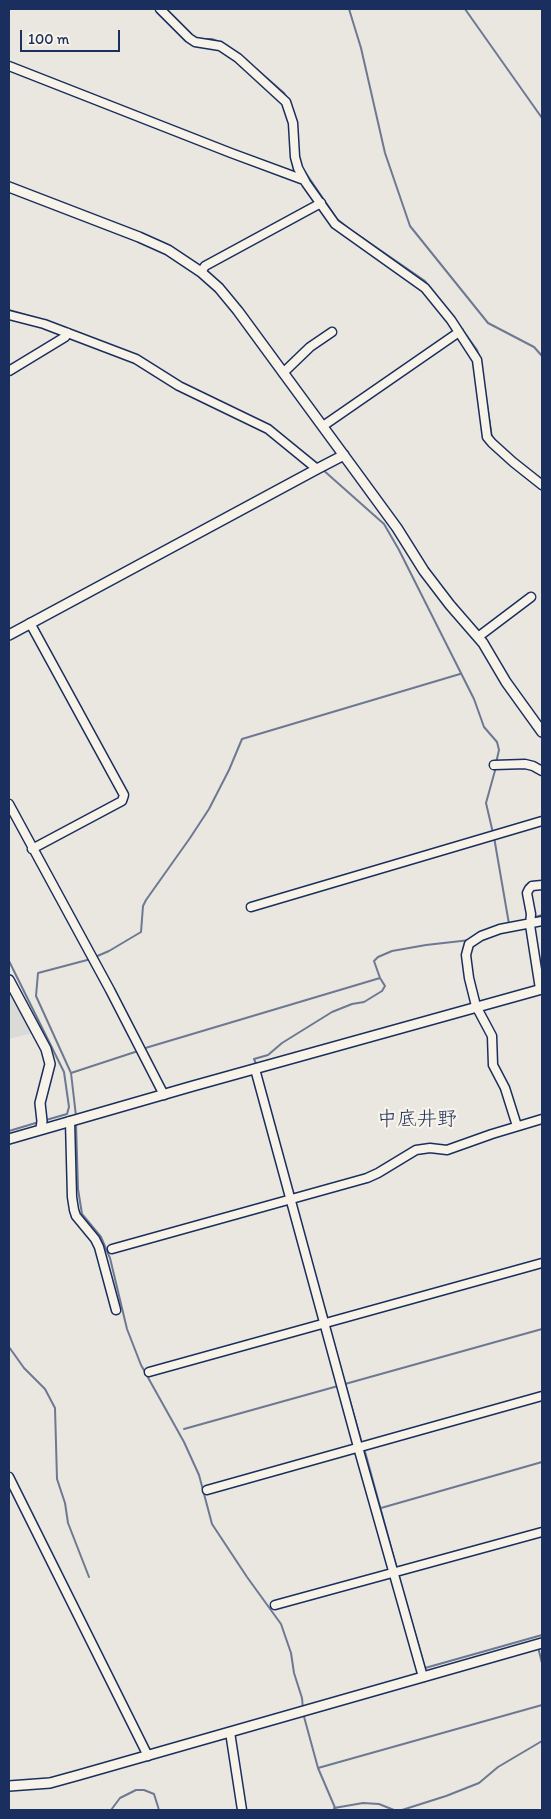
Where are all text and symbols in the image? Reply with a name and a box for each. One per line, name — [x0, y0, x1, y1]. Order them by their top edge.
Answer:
scale bar — [22, 20, 122, 52]
text: 100 m — [28, 30, 69, 48]
district label: 中底井野 — [377, 1108, 457, 1132]

